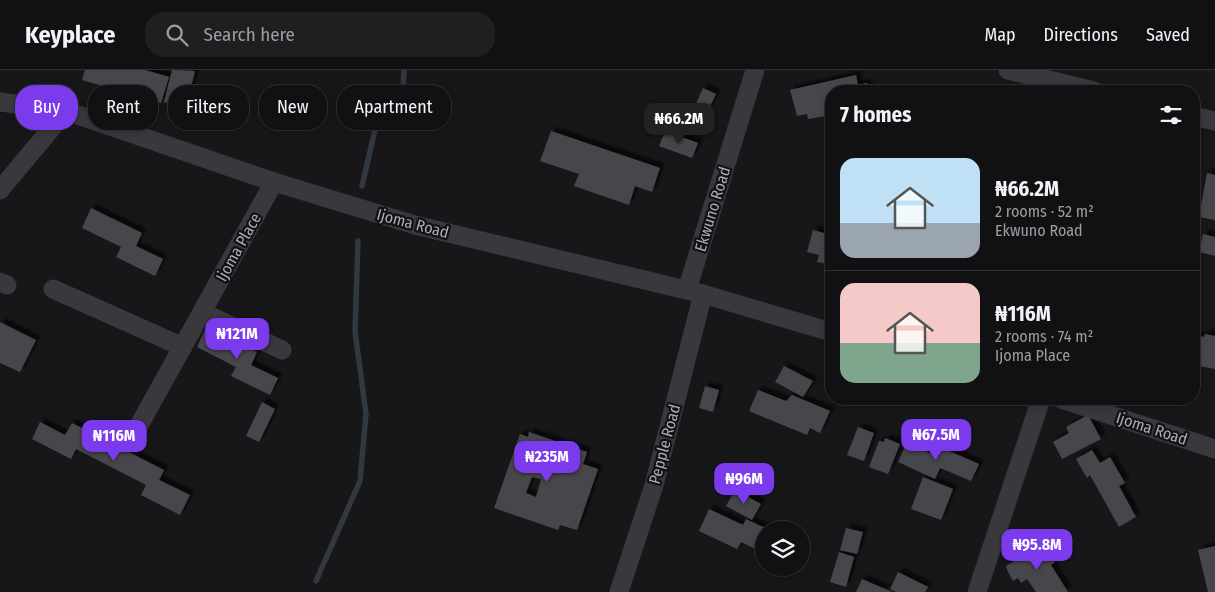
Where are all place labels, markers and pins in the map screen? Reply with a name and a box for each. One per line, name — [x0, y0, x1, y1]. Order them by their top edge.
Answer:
pin: ₦66.2M — [638, 102, 720, 145]
pin: ₦121M — [202, 318, 272, 360]
pin: ₦67.5M — [895, 418, 977, 461]
pin: ₦116M — [79, 420, 149, 462]
pin: ₦235M — [512, 440, 582, 483]
pin: ₦96M — [714, 462, 774, 505]
pin: ₦95.8M — [996, 528, 1078, 571]

